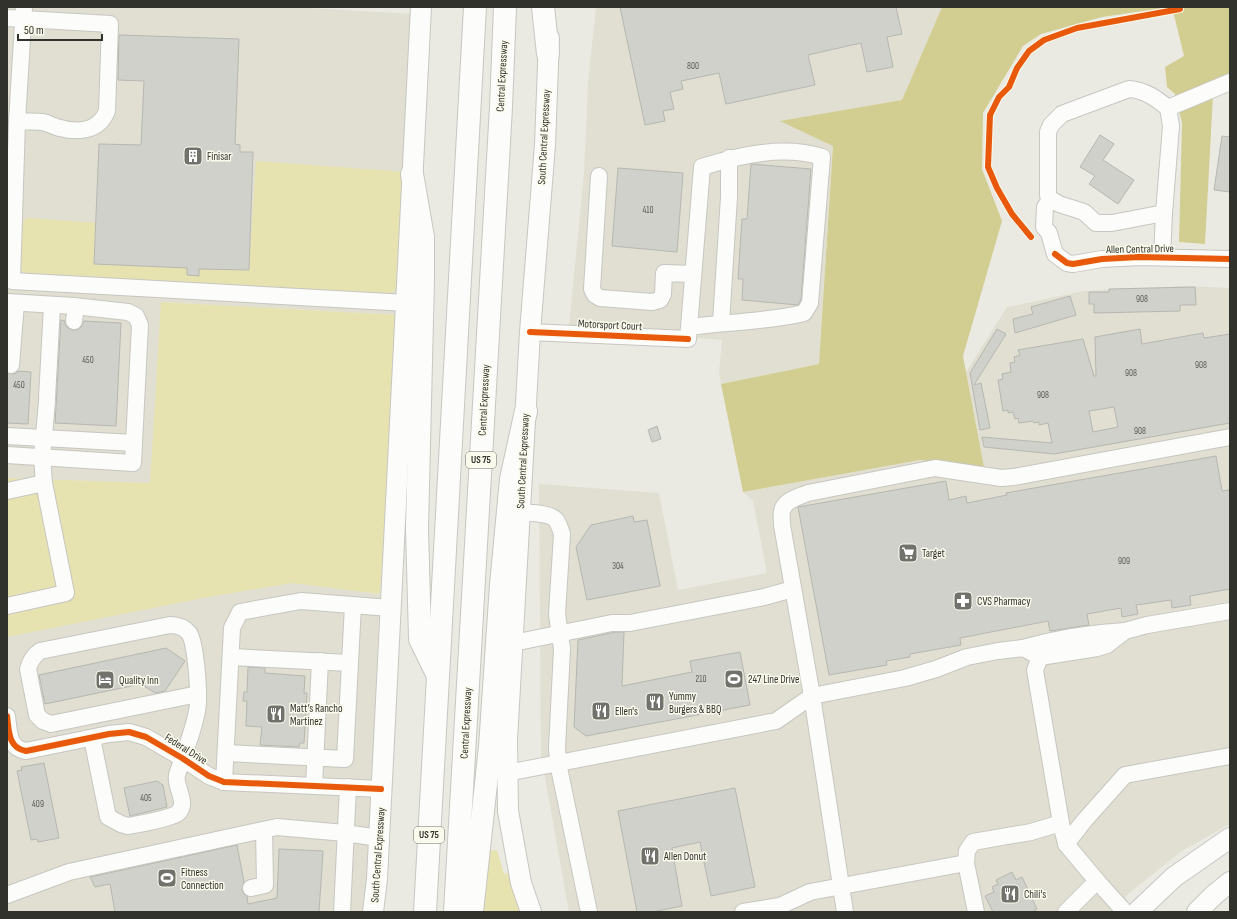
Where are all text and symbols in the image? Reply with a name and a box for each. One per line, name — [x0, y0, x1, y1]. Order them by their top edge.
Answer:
scale bar — [18, 16, 102, 42]
text: 50 m — [24, 23, 44, 38]
street label: Central Expressway — [494, 39, 510, 112]
house number: 800 — [687, 61, 699, 72]
street label: South Central Expressway — [535, 88, 553, 185]
building icon: Finisar — [182, 145, 204, 167]
place label: Finisar — [207, 150, 231, 163]
house number: 410 — [643, 205, 653, 216]
street label: Allen Central Drive — [1105, 242, 1174, 256]
house number: 908 — [1136, 294, 1148, 305]
street label: Motorsport Court — [577, 317, 643, 333]
house number: 450 — [82, 355, 94, 366]
house number: 908 — [1195, 360, 1207, 371]
street label: Central Expressway — [476, 363, 492, 436]
house number: 908 — [1125, 368, 1137, 379]
house number: 450 — [13, 380, 25, 391]
house number: 908 — [1037, 390, 1049, 401]
street label: South Central Expressway — [514, 412, 532, 509]
house number: 908 — [1134, 426, 1146, 437]
road number: US 75 — [466, 452, 496, 468]
supermarket icon: Target — [897, 542, 919, 564]
place label: Target — [922, 547, 946, 560]
house number: 909 — [1118, 556, 1130, 567]
house number: 304 — [612, 561, 624, 572]
pharmacy icon: CVS Pharmacy — [952, 590, 974, 612]
place label: CVS Pharmacy — [977, 595, 1031, 608]
sports icon: 247 Line Drive — [723, 668, 745, 690]
hotel icon: Quality Inn — [94, 669, 116, 691]
place label: 247 Line Drive — [748, 673, 799, 686]
place label: Quality Inn — [119, 674, 159, 687]
house number: 210 — [696, 674, 706, 685]
street label: Central Expressway — [458, 686, 474, 759]
place label: Yummy Burgers & BBQ — [669, 690, 721, 716]
restaurant icon: Yummy Burgers & BBQ — [644, 691, 666, 713]
restaurant icon: Ellen's — [590, 700, 612, 722]
place label: Matt’s Rancho Martinez — [290, 702, 343, 728]
restaurant icon: Matt’s Rancho Martinez — [265, 703, 287, 725]
place label: Ellen's — [615, 705, 638, 718]
street label: Federal Drive — [162, 731, 210, 767]
house number: 405 — [140, 793, 152, 804]
house number: 409 — [32, 799, 44, 810]
street label: South Central Expressway — [368, 806, 388, 903]
road number: US 75 — [414, 827, 444, 843]
restaurant icon: Allen Donut — [639, 845, 661, 867]
place label: Allen Donut — [663, 850, 707, 863]
place label: Fitness Connection — [181, 866, 224, 892]
sports icon: Fitness Connection — [156, 867, 178, 889]
restaurant icon: Chili's — [999, 883, 1021, 905]
place label: Chili's — [1024, 888, 1046, 901]

